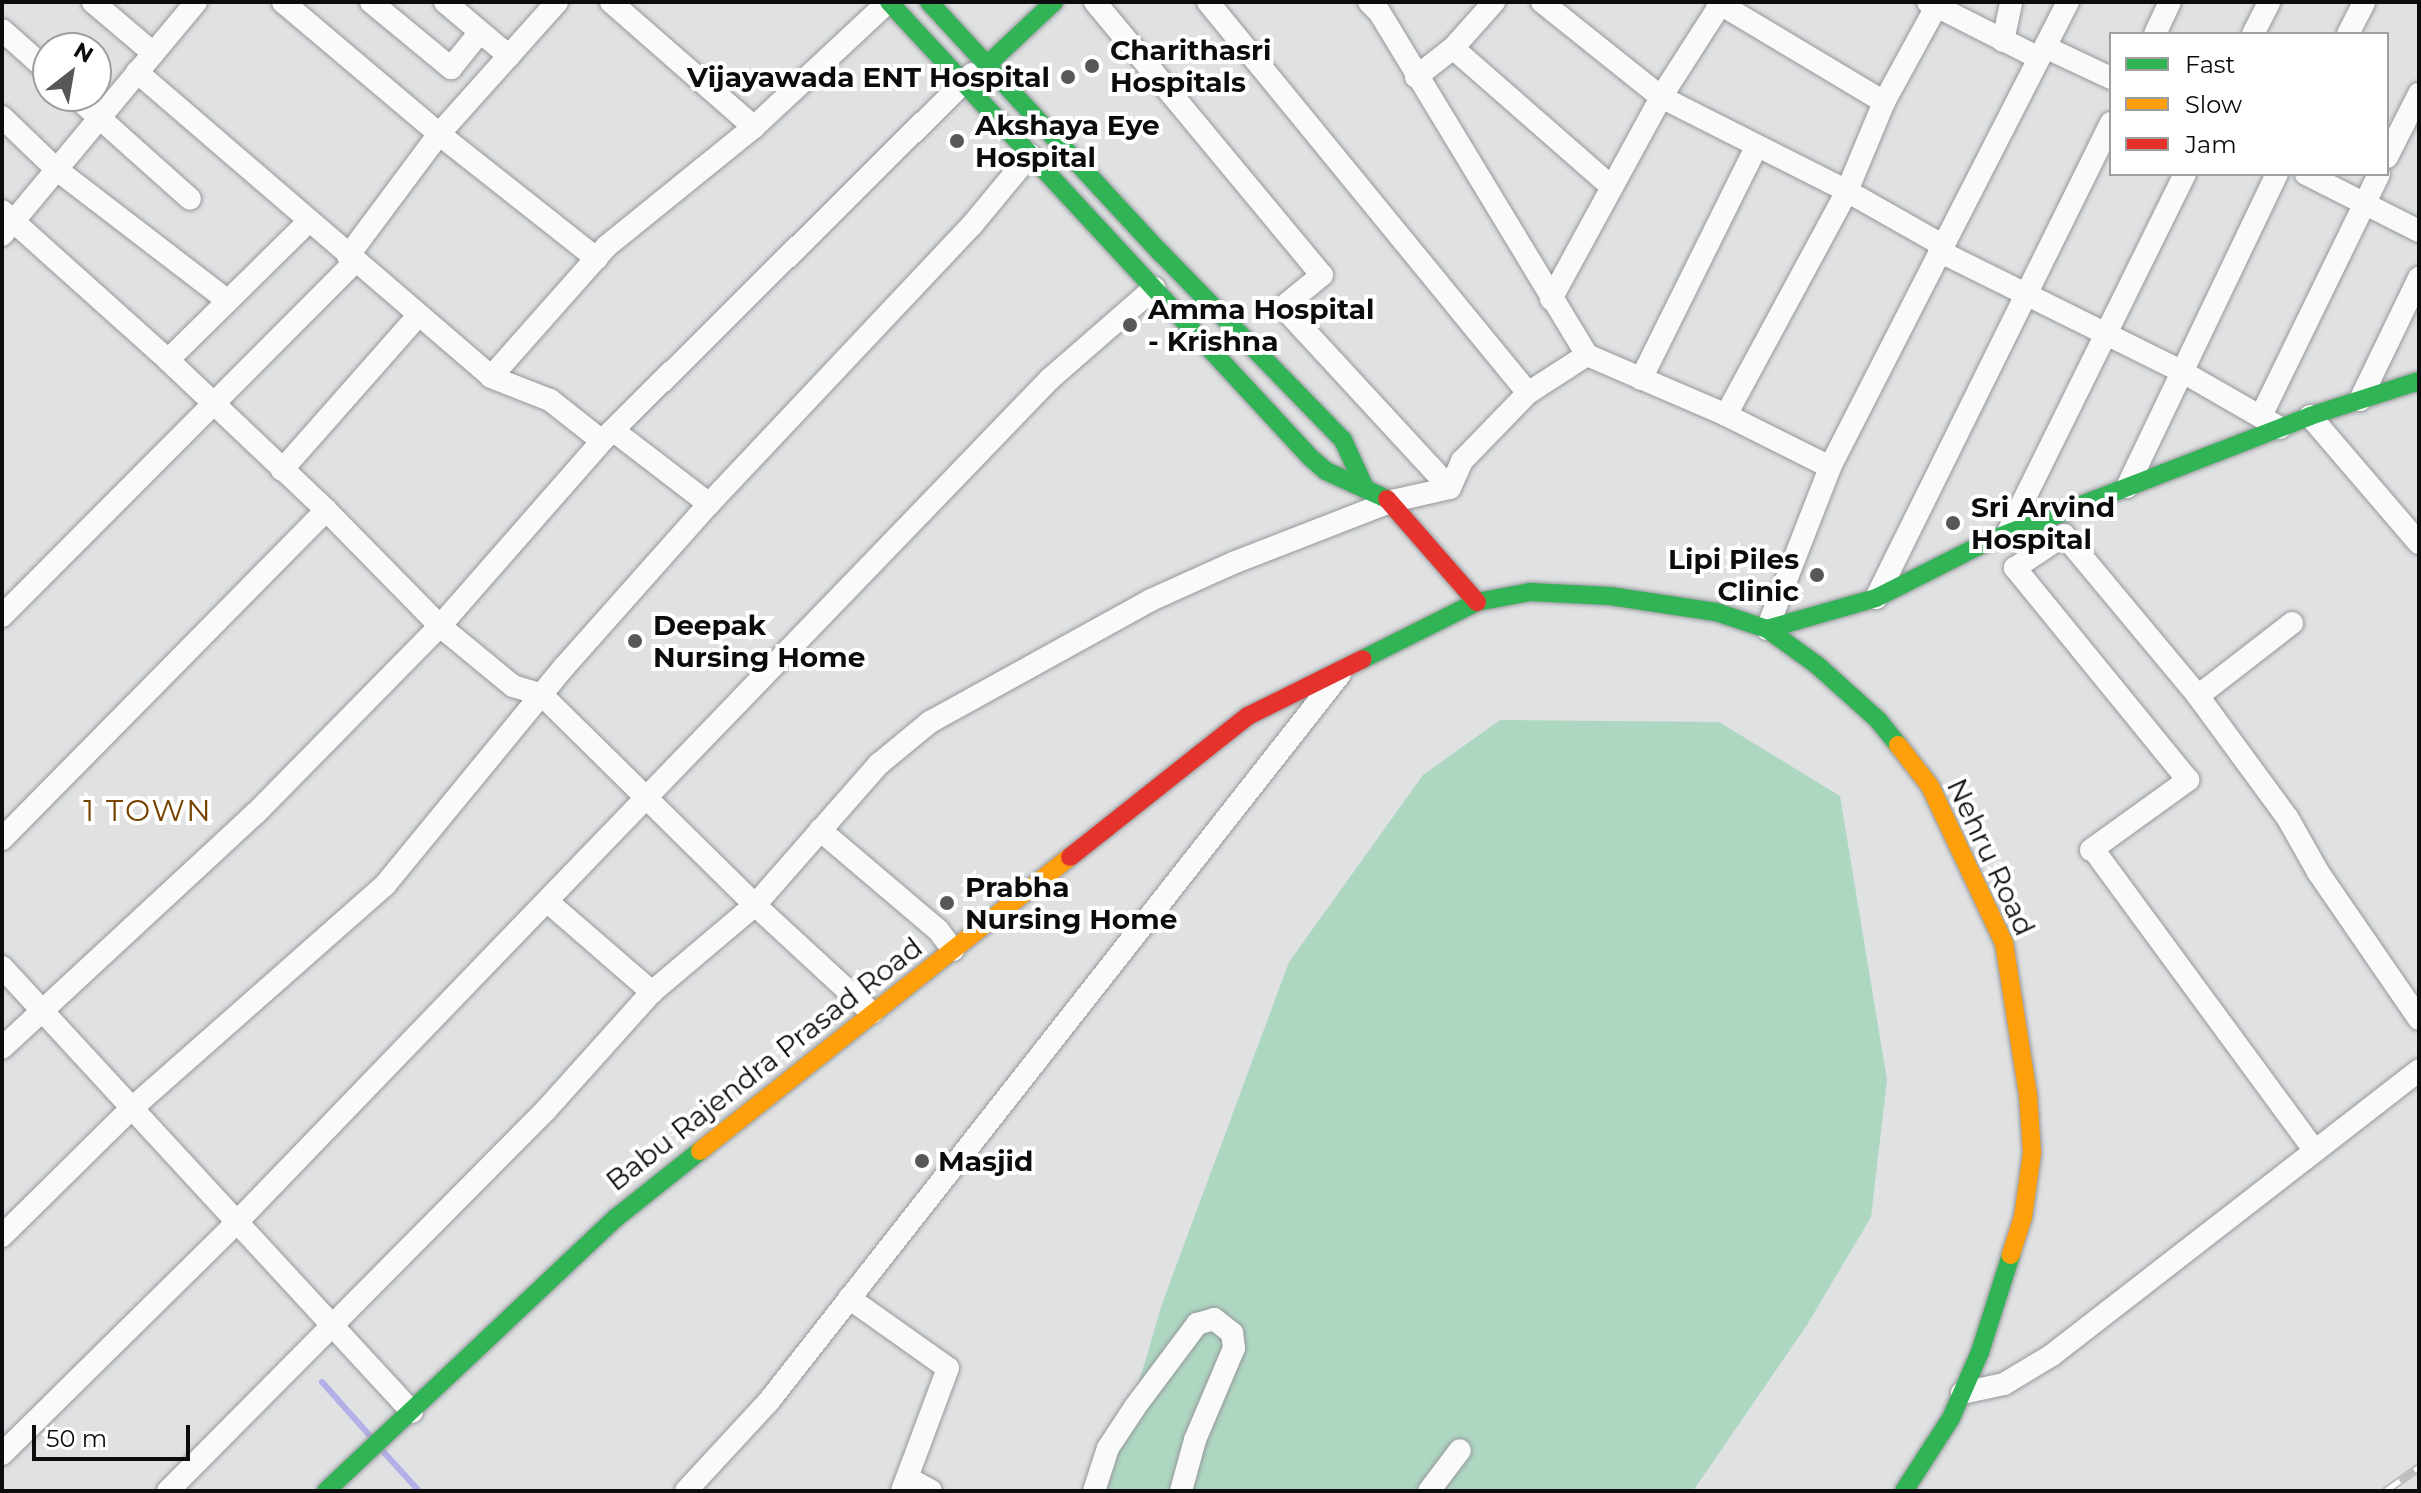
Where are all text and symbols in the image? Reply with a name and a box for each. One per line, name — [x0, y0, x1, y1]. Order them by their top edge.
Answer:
north arrow — [32, 32, 112, 112]
legend — [2109, 32, 2389, 176]
place label: Charithasri Hospitals — [1110, 33, 1271, 99]
text: N — [69, 37, 98, 69]
text: Fast — [2185, 50, 2235, 79]
marker: Charithasri Hospitals — [1081, 55, 1103, 77]
place label: Vijayawada ENT Hospital — [687, 60, 1050, 94]
marker: Vijayawada ENT Hospital — [1057, 66, 1079, 88]
text: Slow — [2185, 90, 2242, 119]
place label: Akshaya Eye Hospital — [975, 108, 1160, 174]
marker: Akshaya Eye Hospital — [946, 130, 968, 152]
text: Jam — [2185, 130, 2237, 159]
place label: Amma Hospital - Krishna — [1148, 292, 1374, 358]
marker: Amma Hospital - Krishna — [1119, 314, 1141, 336]
place label: Sri Arvind Hospital — [1971, 490, 2115, 556]
marker: Sri Arvind Hospital — [1942, 512, 1964, 534]
place label: Lipi Piles Clinic — [1668, 542, 1799, 608]
marker: Lipi Piles Clinic — [1806, 564, 1828, 586]
place label: Deepak Nursing Home — [653, 608, 865, 674]
marker: Deepak Nursing Home — [624, 630, 646, 652]
street label: Nehru Road — [1940, 773, 2042, 941]
district label: 1 TOWN — [83, 793, 213, 829]
place label: Prabha Nursing Home — [965, 870, 1177, 936]
marker: Prabha Nursing Home — [936, 892, 958, 914]
street label: Babu Rajendra Prasad Road — [599, 930, 929, 1198]
place label: Masjid — [938, 1144, 1033, 1178]
marker: Masjid — [913, 1152, 931, 1170]
scale bar — [36, 1409, 194, 1459]
text: 50 m — [46, 1424, 107, 1453]

